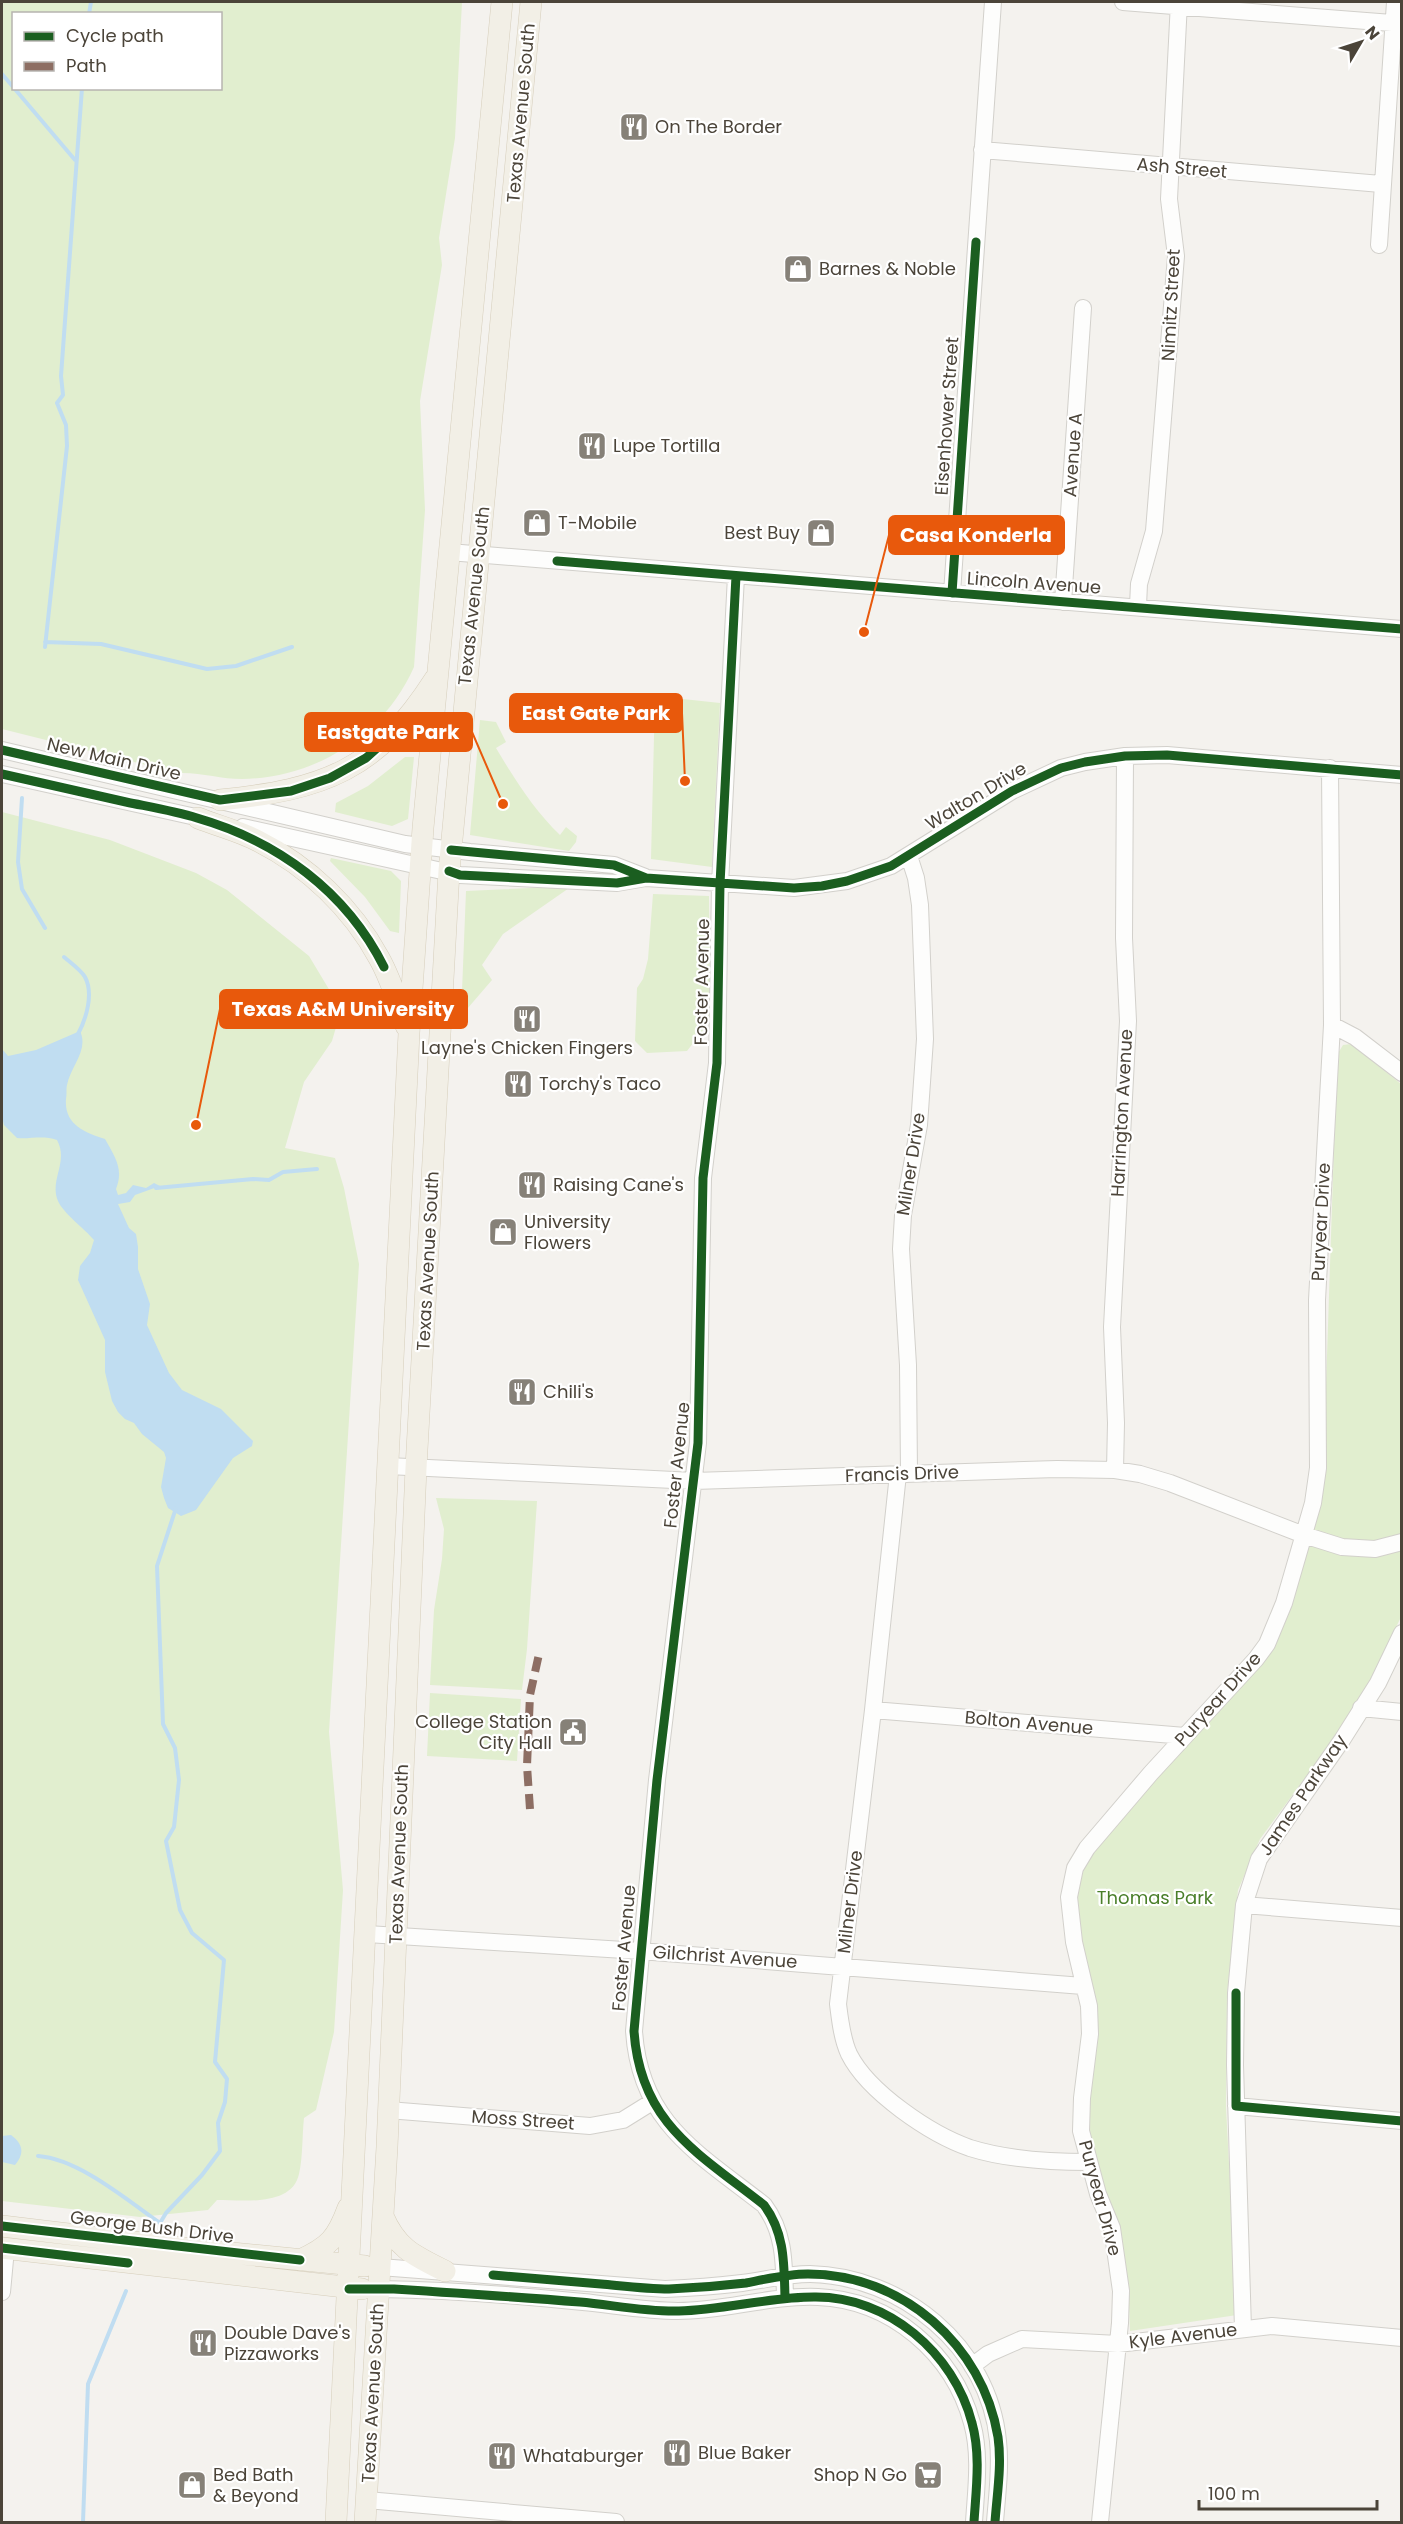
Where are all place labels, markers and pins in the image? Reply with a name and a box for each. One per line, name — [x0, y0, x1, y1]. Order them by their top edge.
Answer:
restaurant icon: On The Border — [618, 111, 650, 143]
place label: On The Border — [655, 114, 782, 139]
shop icon: Barnes & Noble — [782, 253, 814, 285]
place label: Barnes & Noble — [819, 256, 956, 281]
restaurant icon: Lupe Tortilla — [576, 430, 608, 462]
place label: Lupe Tortilla — [613, 433, 720, 458]
shop icon: T-Mobile — [521, 507, 553, 539]
place label: T-Mobile — [558, 510, 637, 535]
callout: Casa Konderla — [889, 516, 1064, 554]
shop icon: Best Buy — [805, 517, 837, 549]
place label: Best Buy — [724, 520, 800, 545]
callout: East Gate Park — [510, 694, 682, 732]
callout: Eastgate Park — [305, 713, 472, 751]
callout: Texas A&M University — [220, 990, 467, 1028]
restaurant icon: Layne's Chicken Fingers — [511, 1003, 543, 1035]
place label: Layne's Chicken Fingers — [421, 1035, 633, 1060]
restaurant icon: Torchy's Taco — [502, 1068, 534, 1100]
place label: Torchy's Taco — [539, 1071, 661, 1096]
restaurant icon: Raising Cane's — [516, 1169, 548, 1201]
place label: Raising Cane's — [553, 1172, 684, 1197]
place label: University Flowers — [524, 1209, 611, 1255]
shop icon: University Flowers — [487, 1216, 519, 1248]
restaurant icon: Chili's — [506, 1376, 538, 1408]
place label: Chili's — [543, 1379, 594, 1404]
place label: College Station City Hall — [415, 1709, 552, 1755]
public building icon: College Station City Hall — [557, 1716, 589, 1748]
place label: Double Dave's Pizzaworks — [224, 2320, 351, 2366]
restaurant icon: Double Dave's Pizzaworks — [187, 2327, 219, 2359]
restaurant icon: Blue Baker — [661, 2437, 693, 2469]
restaurant icon: Whataburger — [486, 2440, 518, 2472]
place label: Blue Baker — [698, 2440, 792, 2465]
place label: Whataburger — [523, 2443, 644, 2468]
supermarket icon: Shop N Go — [912, 2459, 944, 2491]
place label: Bed Bath & Beyond — [213, 2462, 299, 2508]
place label: Shop N Go — [813, 2462, 907, 2487]
shop icon: Bed Bath & Beyond — [176, 2469, 208, 2501]

